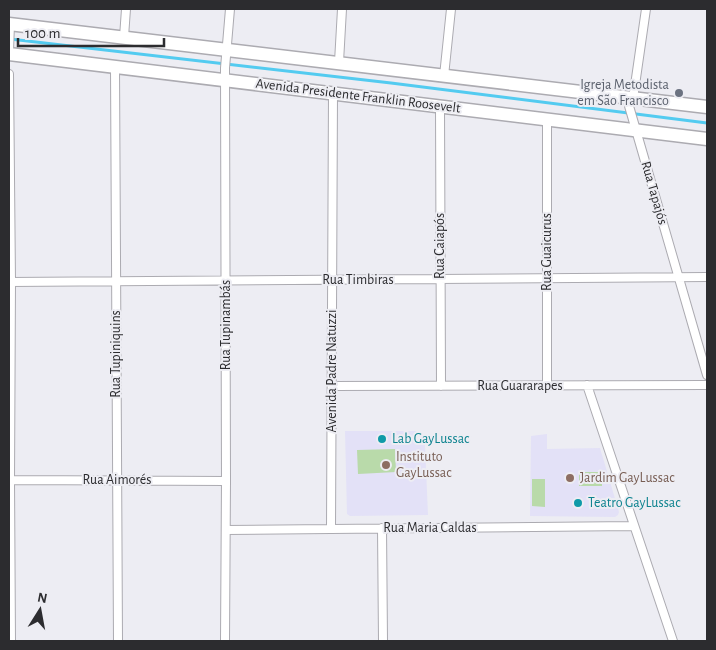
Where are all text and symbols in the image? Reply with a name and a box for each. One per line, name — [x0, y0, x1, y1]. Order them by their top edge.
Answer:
scale bar — [18, 15, 164, 47]
text: 100 m — [25, 26, 60, 41]
street label: Avenida Presidente Franklin Roosevelt — [255, 76, 462, 116]
place label: Igreja Metodista em São Francisco — [577, 78, 670, 108]
marker: Igreja Metodista em São Francisco — [673, 87, 685, 99]
street label: Rua Tapajós — [638, 160, 670, 226]
street label: Rua Caiapós — [433, 213, 447, 279]
street label: Rua Guaicurus — [540, 213, 554, 291]
street label: Rua Timbiras — [322, 273, 394, 287]
street label: Rua Tupinambás — [219, 280, 233, 370]
street label: Rua Tupiniquins — [109, 310, 123, 398]
street label: Avenida Padre Natuzzi — [325, 310, 339, 432]
street label: Rua Guararapes — [477, 379, 563, 393]
place label: Lab GayLussac — [392, 432, 470, 446]
marker: Lab GayLussac — [376, 433, 388, 445]
place label: Instituto GayLussac — [396, 450, 452, 480]
marker: Instituto GayLussac — [380, 459, 392, 471]
place label: Jardim GayLussac — [580, 471, 675, 485]
marker: Jardim GayLussac — [564, 472, 576, 484]
street label: Rua Aimorés — [83, 473, 151, 487]
place label: Teatro GayLussac — [588, 496, 681, 510]
marker: Teatro GayLussac — [572, 497, 584, 509]
street label: Rua Maria Caldas — [383, 521, 477, 535]
north arrow — [15, 585, 65, 635]
text: N — [36, 590, 48, 606]

